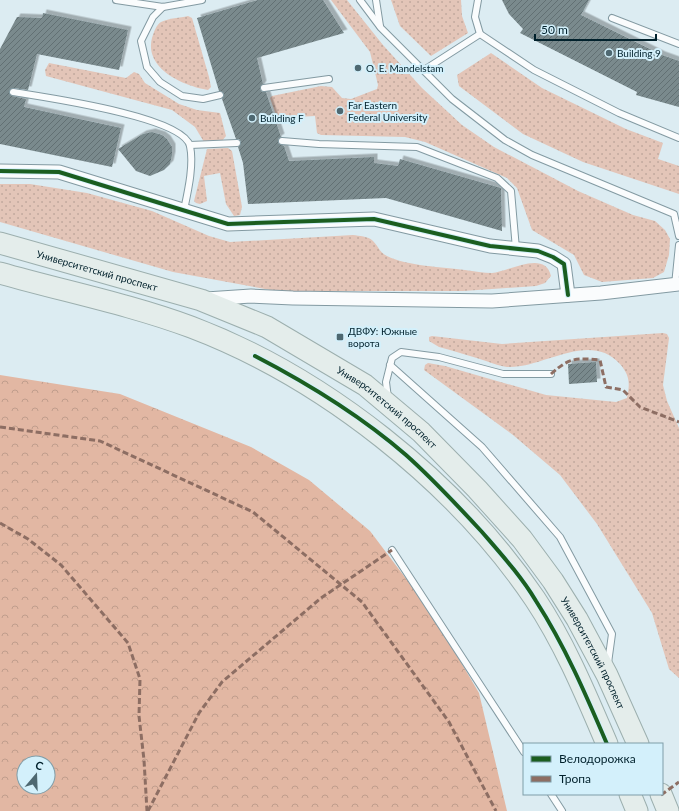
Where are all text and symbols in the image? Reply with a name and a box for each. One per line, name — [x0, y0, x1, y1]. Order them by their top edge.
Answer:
scale bar — [535, 16, 656, 42]
text: 50 m — [541, 22, 568, 37]
place label: Building 9 — [617, 47, 661, 59]
marker: Building 9 — [604, 48, 614, 58]
place label: O. E. Mandelstam — [366, 62, 443, 74]
marker: O. E. Mandelstam — [353, 63, 363, 73]
place label: Far Eastern Federal University — [348, 99, 428, 123]
marker: Far Eastern Federal University — [335, 106, 345, 116]
place label: Building F — [260, 112, 304, 124]
marker: Building F — [247, 113, 257, 123]
street label: Университетский проспект — [35, 248, 159, 293]
place label: ДВФУ: Южные ворота — [348, 325, 417, 349]
marker: ДВФУ: Южные ворота — [335, 332, 345, 342]
street label: Университетский проспект — [335, 364, 440, 451]
street label: Университетский проспект — [558, 595, 627, 711]
legend — [523, 743, 663, 795]
text: Велодорожка — [559, 751, 636, 766]
north arrow — [16, 755, 56, 795]
text: С — [34, 758, 46, 773]
text: Тропа — [559, 771, 591, 786]

